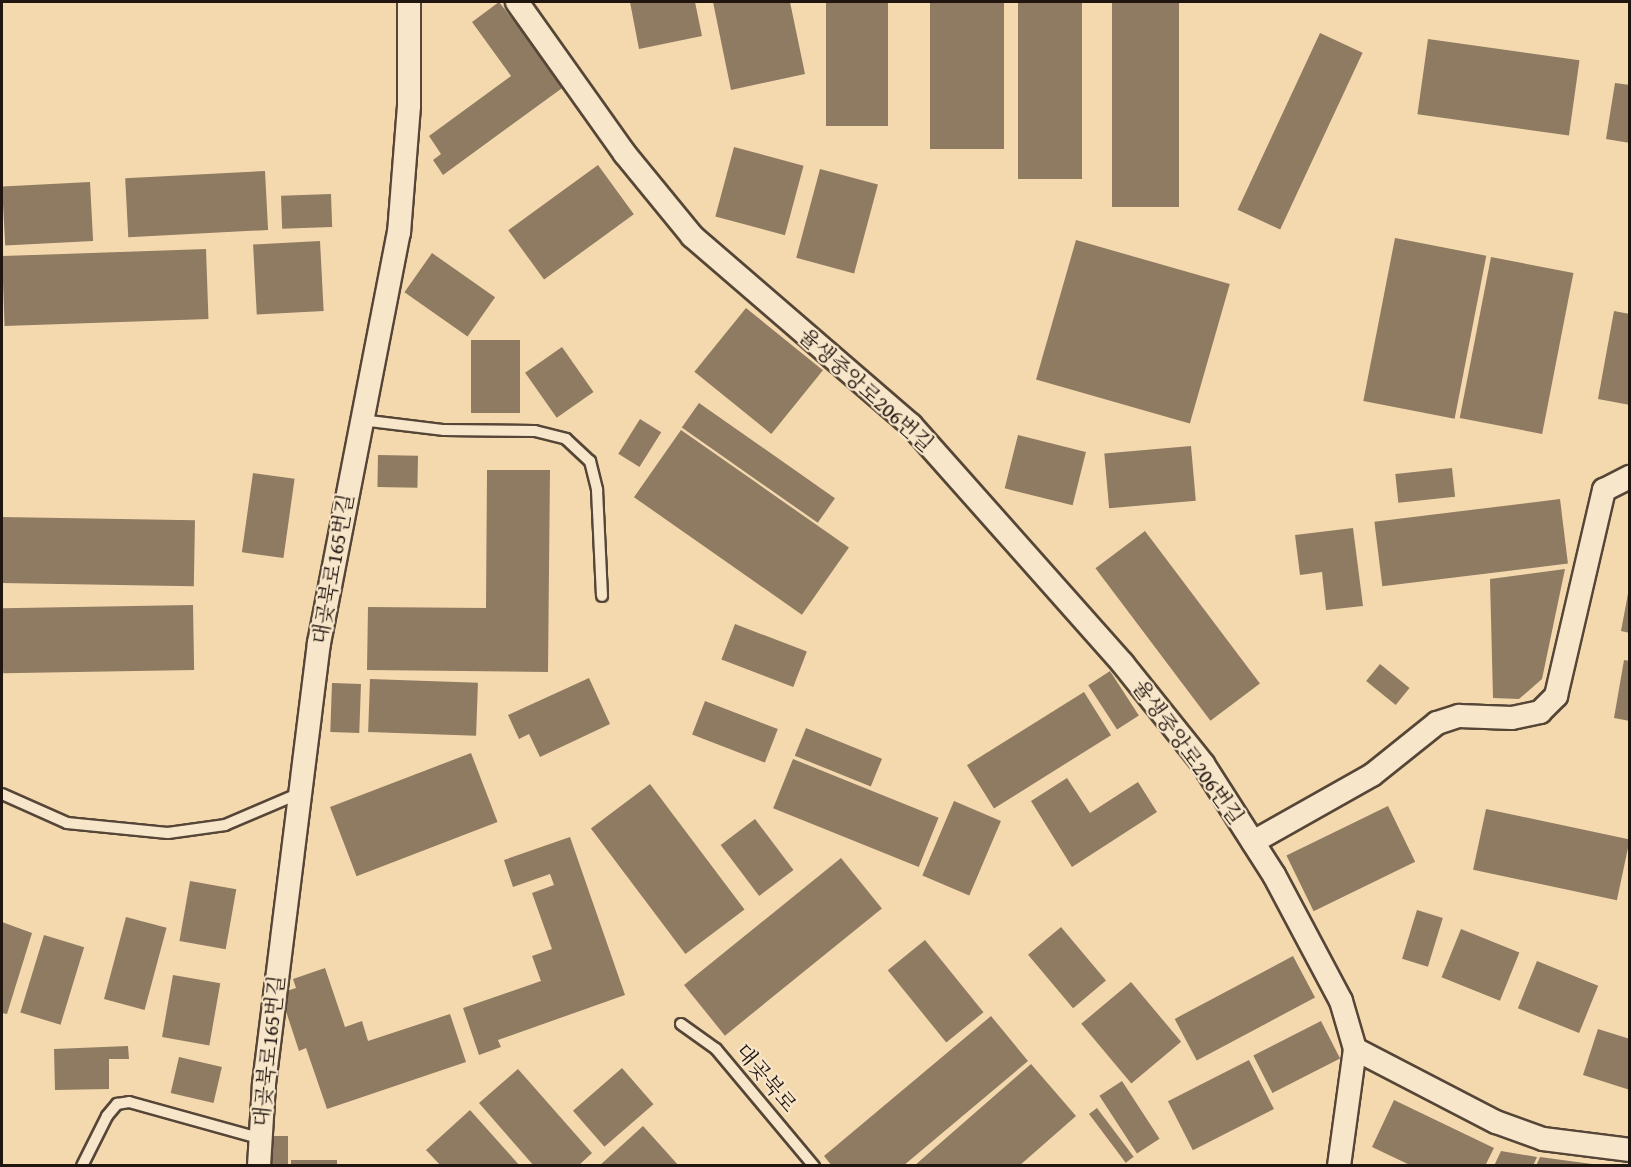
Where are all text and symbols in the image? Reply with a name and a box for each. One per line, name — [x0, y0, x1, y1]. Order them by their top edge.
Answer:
street label: 율생중앙로206번길 — [794, 323, 938, 457]
street label: 대곶북로165번길 — [307, 492, 359, 646]
street label: 율생중앙로206번길 — [1127, 675, 1249, 829]
street label: 대곶북로165번길 — [249, 974, 289, 1128]
street label: 대곶북로 — [730, 1039, 802, 1117]

